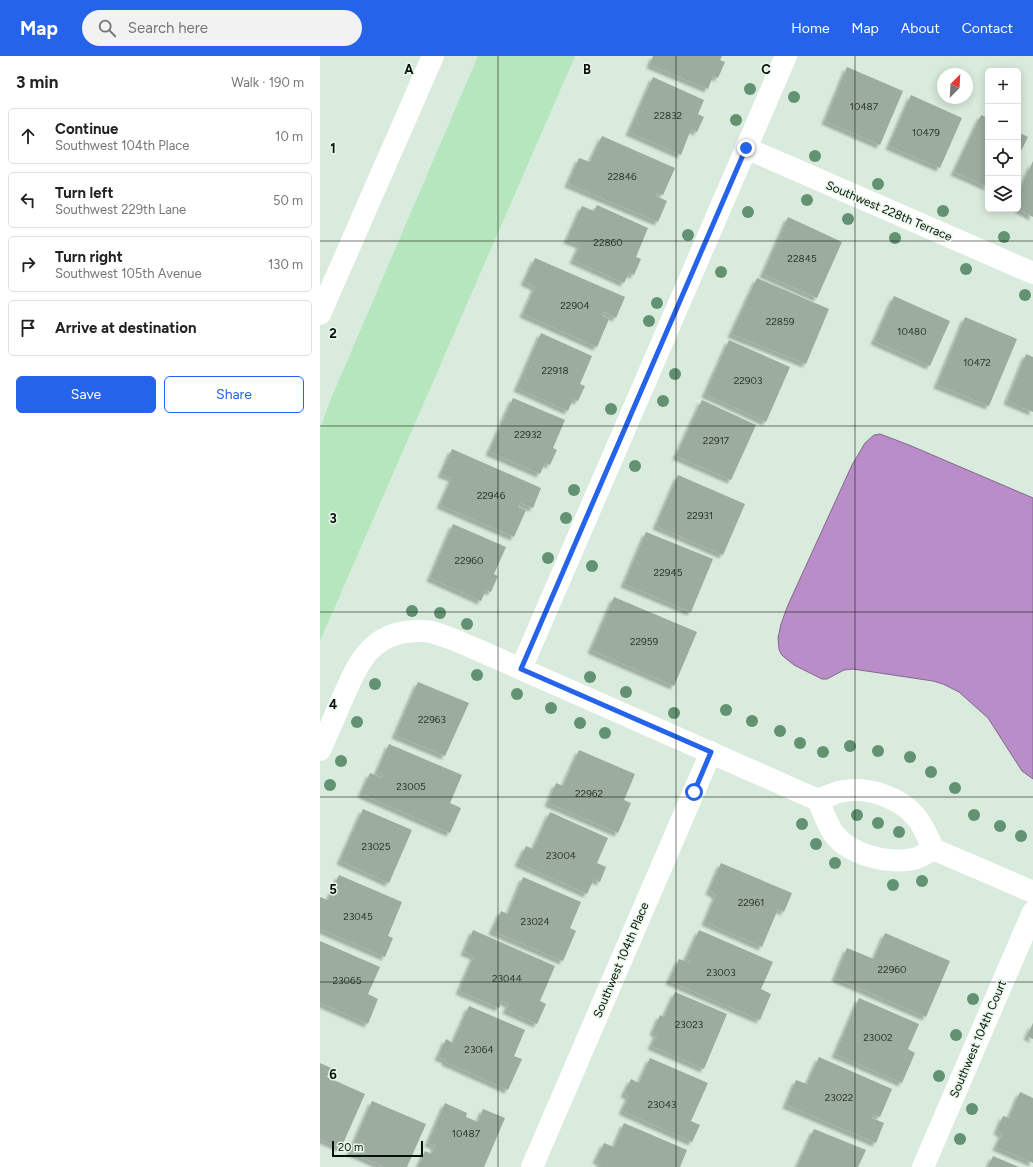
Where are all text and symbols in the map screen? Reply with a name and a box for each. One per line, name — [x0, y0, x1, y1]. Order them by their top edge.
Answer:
search box — [82, 10, 362, 46]
text: Map — [20, 17, 58, 40]
icon: search — [96, 17, 118, 39]
text: Search here — [128, 19, 208, 37]
text: Home — [791, 20, 830, 37]
text: Map — [852, 20, 879, 37]
text: About — [901, 20, 940, 37]
text: Contact — [962, 20, 1013, 37]
text: A — [404, 62, 414, 77]
text: B — [583, 62, 591, 77]
text: C — [761, 62, 771, 77]
north arrow — [937, 68, 973, 104]
map controls — [985, 68, 1021, 212]
button: + — [985, 68, 1021, 104]
text: 3 min — [16, 72, 58, 92]
text: Walk · 190 m — [231, 75, 304, 90]
house number: 10487 — [850, 100, 879, 113]
button: − — [985, 104, 1021, 140]
house number: 22832 — [654, 109, 682, 122]
text: Continue — [55, 120, 118, 138]
icon: ahead — [17, 125, 39, 147]
house number: 10479 — [912, 126, 940, 139]
text: 10 m — [275, 129, 303, 144]
text: Southwest 104th Place — [55, 138, 189, 153]
route end — [737, 139, 755, 157]
button: locate — [985, 140, 1021, 176]
text: 1 — [330, 141, 336, 156]
house number: 22846 — [607, 170, 637, 183]
button: layers — [985, 176, 1021, 212]
street label: Southwest 228th Terrace — [824, 178, 955, 244]
text: Turn left — [55, 184, 113, 202]
icon: left — [17, 189, 39, 211]
text: 50 m — [273, 193, 303, 208]
text: Southwest 229th Lane — [55, 202, 186, 217]
house number: 22860 — [593, 236, 623, 249]
text: Turn right — [55, 248, 123, 266]
house number: 22845 — [787, 252, 817, 265]
icon: right — [17, 253, 39, 275]
text: 130 m — [268, 257, 303, 272]
text: Southwest 105th Avenue — [55, 266, 202, 281]
house number: 22904 — [560, 299, 590, 312]
house number: 22859 — [766, 315, 795, 328]
icon: arrive — [17, 317, 39, 339]
text: Arrive at destination — [55, 319, 196, 337]
house number: 10480 — [897, 325, 927, 338]
text: 2 — [329, 326, 337, 341]
house number: 10472 — [963, 356, 991, 369]
house number: 22918 — [541, 364, 569, 377]
house number: 22903 — [734, 374, 762, 387]
button: Save — [16, 376, 156, 413]
button: Share — [164, 376, 304, 413]
house number: 22932 — [514, 428, 542, 441]
house number: 22917 — [703, 434, 730, 447]
house number: 22946 — [477, 489, 506, 502]
house number: 22931 — [687, 509, 713, 522]
text: 3 — [329, 511, 337, 526]
house number: 22960 — [455, 554, 483, 567]
house number: 22945 — [654, 566, 683, 579]
house number: 22959 — [630, 635, 658, 648]
text: 4 — [329, 697, 337, 712]
house number: 22963 — [418, 713, 446, 726]
house number: 23005 — [396, 780, 426, 793]
route start — [685, 783, 703, 801]
house number: 22962 — [575, 787, 603, 800]
house number: 23025 — [362, 840, 391, 853]
house number: 23004 — [546, 849, 576, 862]
text: 5 — [329, 882, 337, 897]
house number: 22961 — [738, 896, 764, 909]
street label: Southwest 104th Place — [590, 900, 652, 1020]
house number: 23045 — [343, 910, 373, 923]
house number: 23024 — [520, 915, 550, 928]
house number: 22960 — [878, 963, 906, 976]
house number: 23003 — [706, 966, 736, 979]
house number: 23044 — [492, 972, 522, 985]
house number: 23065 — [333, 974, 362, 987]
street label: Southwest 104th Court — [947, 978, 1009, 1100]
house number: 23023 — [675, 1018, 703, 1031]
house number: 23002 — [863, 1031, 893, 1044]
house number: 23064 — [464, 1043, 494, 1056]
text: 6 — [329, 1067, 337, 1082]
house number: 23022 — [825, 1091, 853, 1104]
house number: 23043 — [647, 1098, 677, 1111]
house number: 10487 — [452, 1127, 481, 1140]
scale bar — [332, 1139, 423, 1158]
text: 20 m — [338, 1141, 363, 1154]

